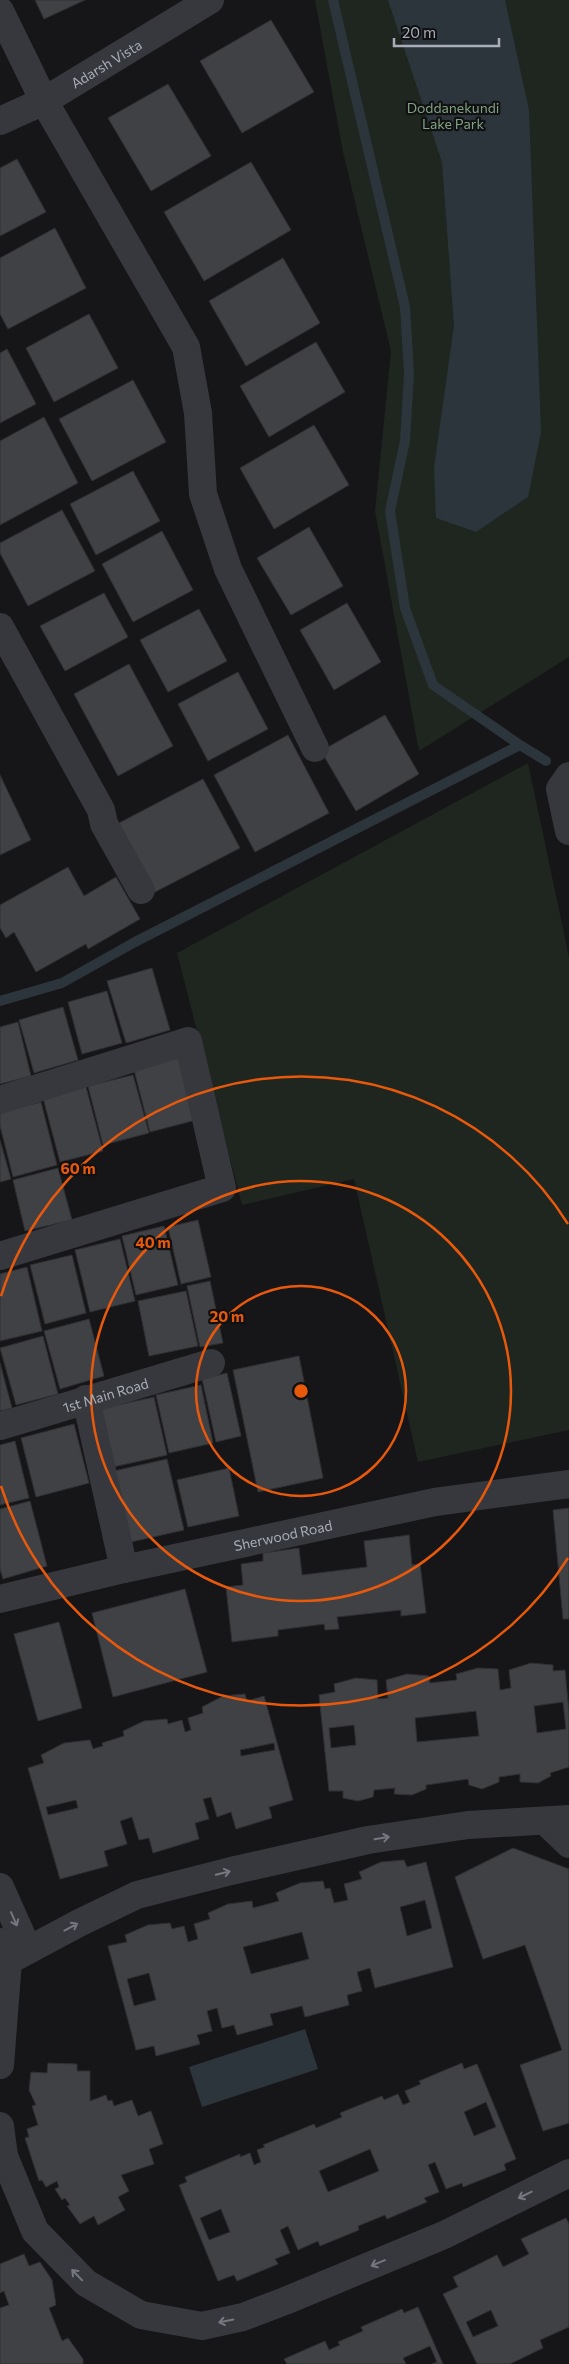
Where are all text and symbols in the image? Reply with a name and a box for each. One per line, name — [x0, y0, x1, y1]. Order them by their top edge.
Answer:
scale bar — [394, 15, 499, 47]
text: 20 m — [402, 23, 436, 41]
street label: Adarsh Vista — [68, 35, 145, 91]
park label: Doddanekundi Lake Park — [407, 99, 499, 132]
text: 60 m — [60, 1159, 96, 1177]
text: 40 m — [135, 1233, 171, 1251]
text: 20 m — [210, 1307, 244, 1325]
street label: 1st Main Road — [61, 1374, 150, 1415]
centre of rings — [292, 1382, 310, 1400]
street label: Sherwood Road — [232, 1516, 334, 1554]
one-way arrow — [373, 1833, 389, 1843]
one-way arrow — [215, 1868, 231, 1877]
one-way arrow — [9, 1911, 19, 1926]
one-way arrow — [63, 1922, 78, 1931]
one-way arrow — [518, 2191, 533, 2200]
one-way arrow — [371, 2258, 386, 2268]
one-way arrow — [71, 2268, 83, 2281]
one-way arrow — [219, 2317, 235, 2326]

